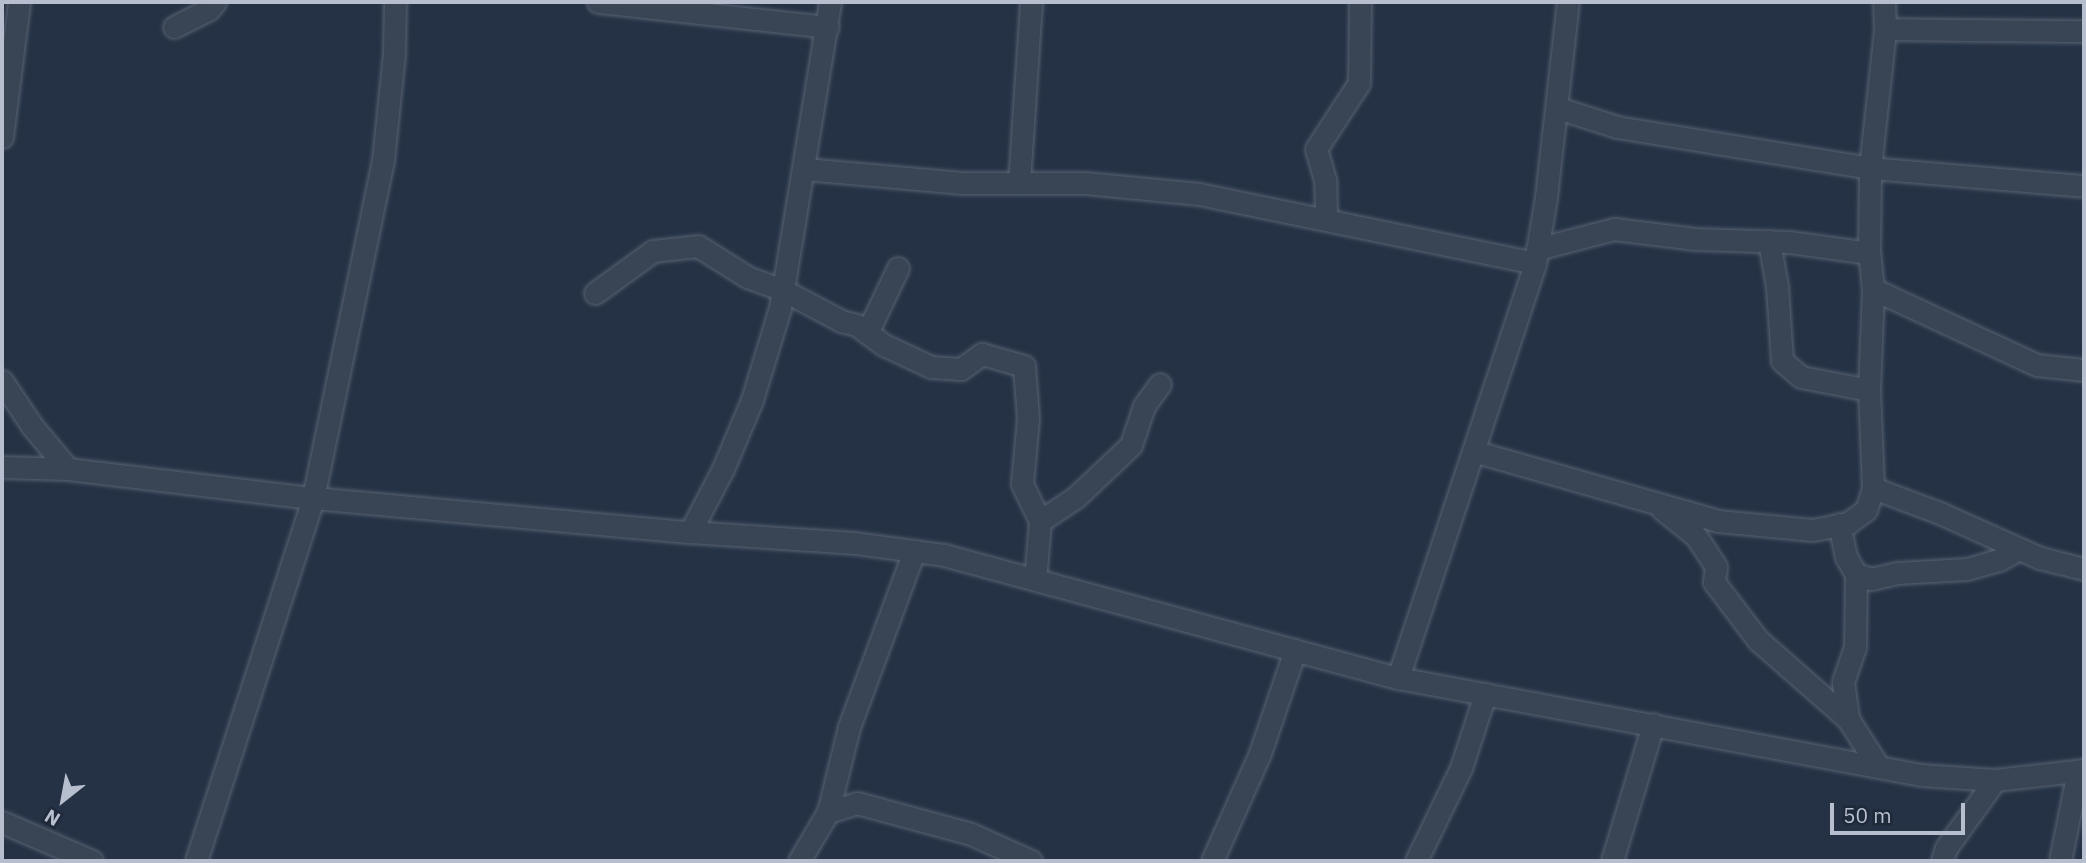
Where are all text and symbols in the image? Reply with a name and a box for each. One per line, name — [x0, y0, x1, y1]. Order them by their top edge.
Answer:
north arrow — [28, 765, 98, 835]
scale bar — [1834, 790, 1969, 834]
text: 50 m — [1843, 801, 1892, 829]
text: N — [40, 804, 64, 832]

